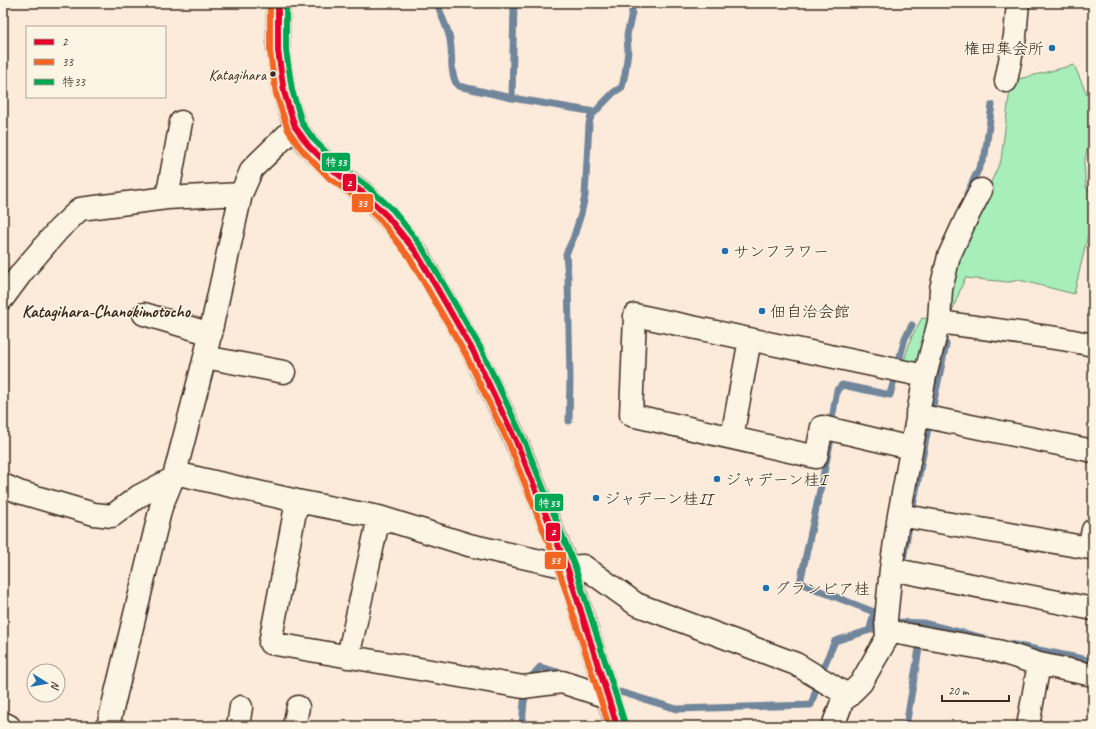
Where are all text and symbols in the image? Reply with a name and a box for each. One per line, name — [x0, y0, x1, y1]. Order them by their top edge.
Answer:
legend — [26, 26, 166, 98]
text: 2 — [62, 34, 69, 50]
place label: 権田集会所 — [964, 39, 1044, 59]
marker: 権田集会所 — [1047, 43, 1057, 53]
text: 33 — [62, 54, 74, 70]
place label: Katagihara — [209, 66, 267, 85]
marker: Katagihara — [268, 69, 278, 79]
text: 特33 — [62, 74, 86, 90]
line badge: 特33 — [321, 152, 351, 172]
text: 特33 — [326, 155, 347, 169]
line badge: 2 — [342, 173, 357, 192]
text: 2 — [347, 176, 353, 190]
line badge: 33 — [351, 193, 374, 213]
text: 33 — [357, 196, 368, 210]
place label: サンフラワー — [733, 242, 829, 262]
marker: サンフラワー — [720, 246, 730, 256]
district label: Katagihara-Chanokimotocho — [22, 301, 192, 322]
place label: 佃自治会館 — [770, 302, 850, 322]
marker: 佃自治会館 — [757, 306, 767, 316]
place label: ジャデーン桂I — [725, 470, 830, 490]
marker: ジャデーン桂I — [712, 474, 722, 484]
place label: ジャデーン桂II — [604, 489, 715, 509]
line badge: 特33 — [534, 493, 564, 512]
marker: ジャデーン桂II — [591, 493, 601, 503]
text: 特33 — [539, 496, 560, 510]
line badge: 2 — [545, 522, 561, 542]
text: 2 — [551, 525, 557, 539]
line badge: 33 — [544, 551, 567, 570]
text: 33 — [550, 553, 561, 567]
place label: グランビア桂 — [774, 579, 870, 599]
marker: グランビア桂 — [761, 583, 771, 593]
north arrow — [26, 663, 66, 703]
scale bar — [942, 677, 1009, 703]
text: N — [48, 680, 63, 692]
text: 20 m — [948, 683, 970, 699]

